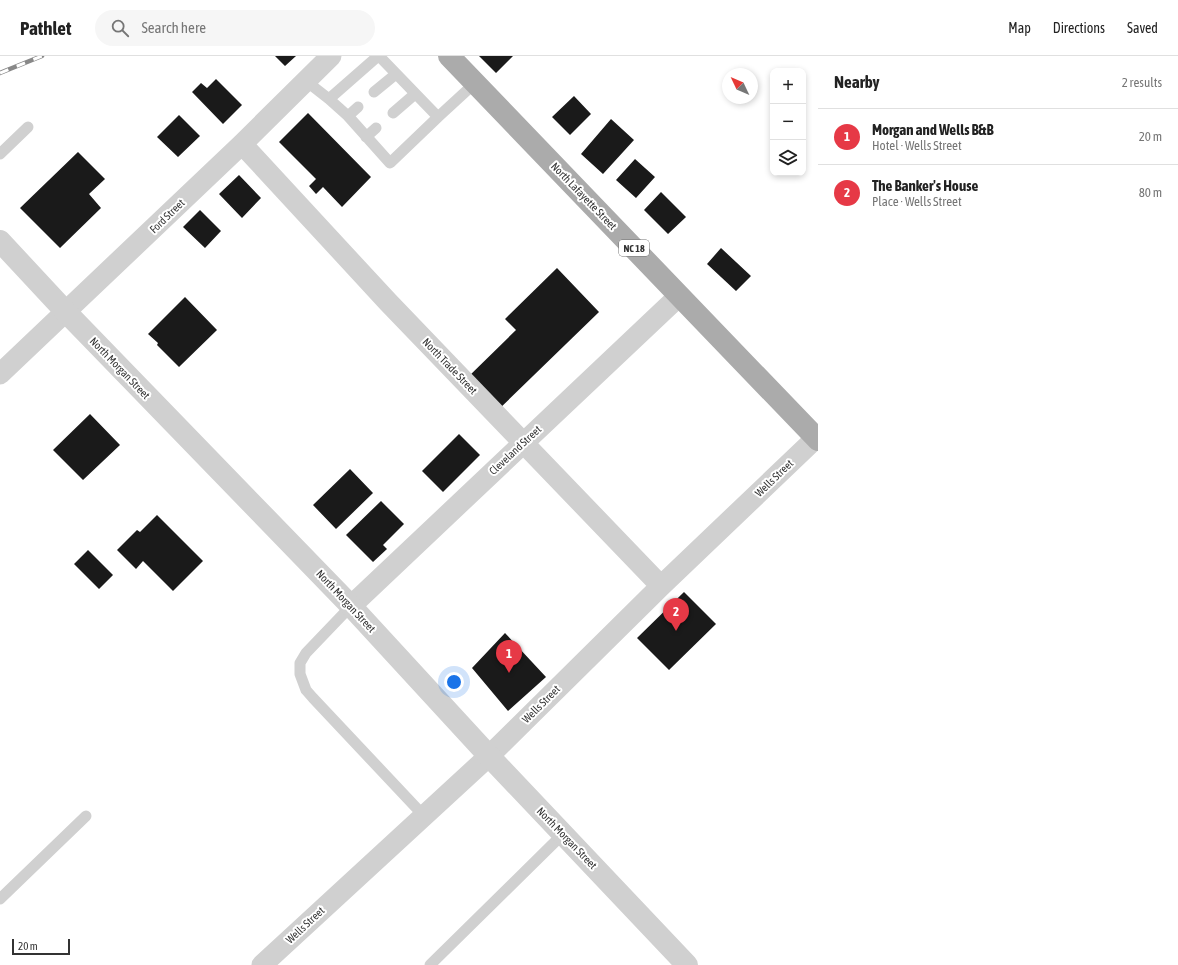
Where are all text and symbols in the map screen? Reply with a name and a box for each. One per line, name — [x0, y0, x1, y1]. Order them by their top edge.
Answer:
search box — [95, 10, 375, 46]
text: Pathlet — [20, 17, 71, 39]
icon: search — [109, 17, 131, 39]
text: Search here — [141, 19, 206, 36]
text: Map — [1008, 20, 1031, 36]
text: Directions — [1053, 20, 1105, 36]
text: Saved — [1127, 20, 1158, 36]
north arrow — [722, 68, 758, 104]
map controls — [770, 68, 806, 176]
button: + — [770, 68, 806, 104]
text: Nearby — [834, 72, 880, 92]
text: 2 results — [1122, 75, 1162, 90]
button: − — [770, 104, 806, 140]
text: Morgan and Wells B&B — [872, 121, 994, 138]
text: 1 — [844, 129, 850, 144]
text: 20 m — [1139, 129, 1162, 144]
text: Hotel · Wells Street — [872, 138, 962, 153]
button: layers — [770, 140, 806, 176]
street label: North Lafayette Street — [549, 160, 619, 232]
text: The Banker's House — [872, 177, 978, 194]
text: 2 — [844, 185, 850, 200]
text: 80 m — [1139, 185, 1162, 200]
text: Place · Wells Street — [872, 194, 962, 209]
street label: Ford Street — [147, 197, 187, 235]
road number: NC 18 — [619, 240, 649, 256]
street label: North Morgan Street — [88, 335, 152, 401]
street label: North Trade Street — [420, 336, 480, 396]
street label: Cleveland Street — [487, 423, 543, 477]
street label: Wells Street — [753, 457, 795, 499]
street label: North Morgan Street — [314, 567, 378, 635]
pin: 2 — [663, 598, 689, 631]
pin: 1 — [496, 640, 522, 673]
your location — [444, 672, 464, 692]
street label: Wells Street — [520, 683, 562, 725]
street label: North Morgan Street — [535, 805, 599, 871]
street label: Wells Street — [283, 904, 327, 946]
scale bar — [12, 937, 70, 956]
text: 20 m — [18, 940, 38, 952]

